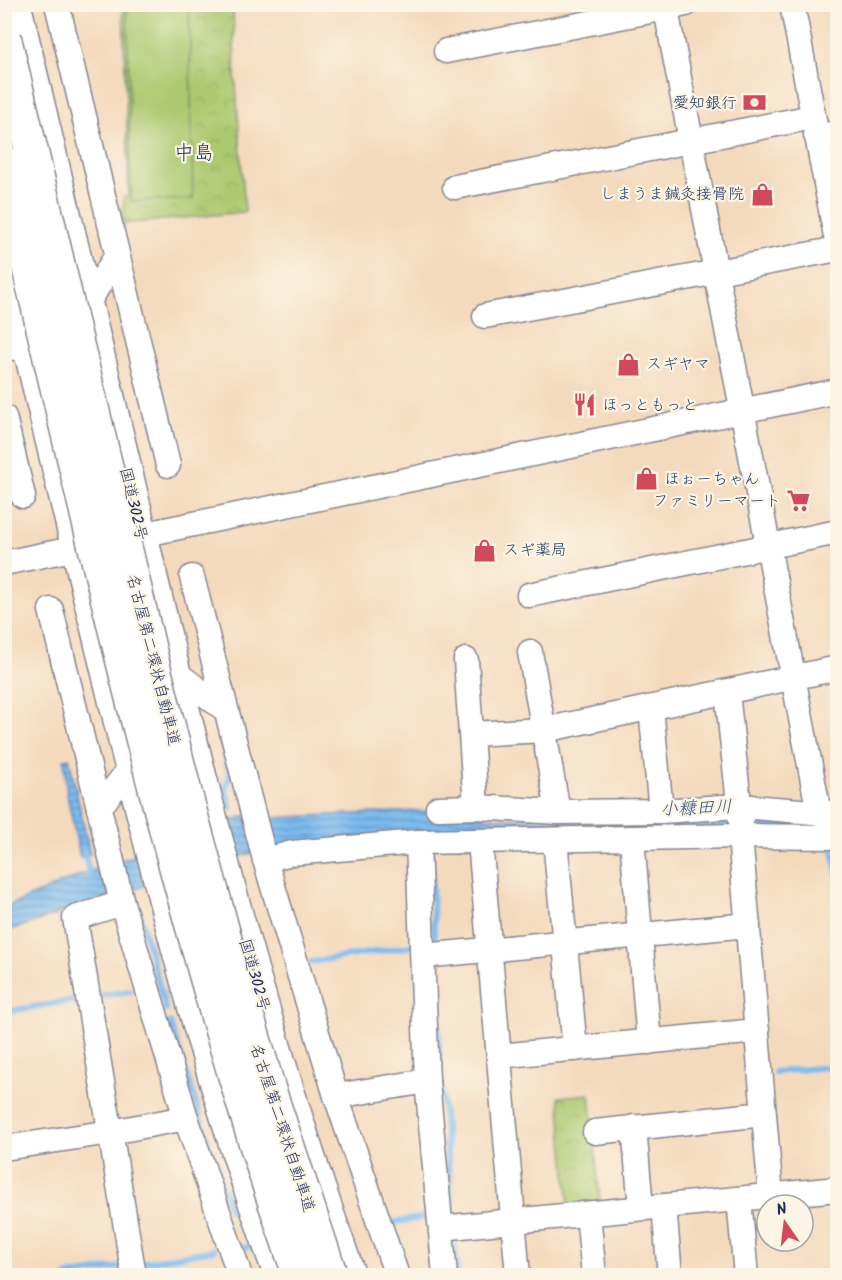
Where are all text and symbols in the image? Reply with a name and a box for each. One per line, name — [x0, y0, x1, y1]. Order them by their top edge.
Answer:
bank icon: 愛知銀行 — [742, 90, 768, 116]
place label: 愛知銀行 — [673, 91, 737, 116]
district label: 中島 — [174, 138, 214, 170]
shop icon: しまうま鍼灸接骨院 — [749, 181, 775, 207]
place label: しまうま鍼灸接骨院 — [600, 182, 744, 207]
shop icon: スギヤマ — [615, 351, 641, 377]
place label: スギヤマ — [646, 352, 710, 377]
restaurant icon: ほっともっと — [571, 392, 597, 418]
place label: ほっともっと — [602, 393, 698, 418]
street label: 国道302号 — [112, 465, 154, 543]
shop icon: ほぉーちゃん — [633, 466, 659, 492]
place label: ほぉーちゃん — [664, 467, 760, 492]
supermarket icon: ファミリーマート — [786, 488, 812, 514]
place label: ファミリーマート — [653, 489, 781, 514]
shop icon: スギ薬局 — [472, 537, 498, 563]
place label: スギ薬局 — [503, 538, 567, 563]
street label: 名古屋第二環状自動車道 — [120, 572, 186, 748]
water label: 小糠田川 — [660, 793, 732, 825]
street label: 国道302号 — [232, 936, 276, 1014]
street label: 名古屋第二環状自動車道 — [243, 1040, 321, 1216]
north arrow — [755, 1193, 815, 1253]
text: N — [774, 1197, 790, 1223]

